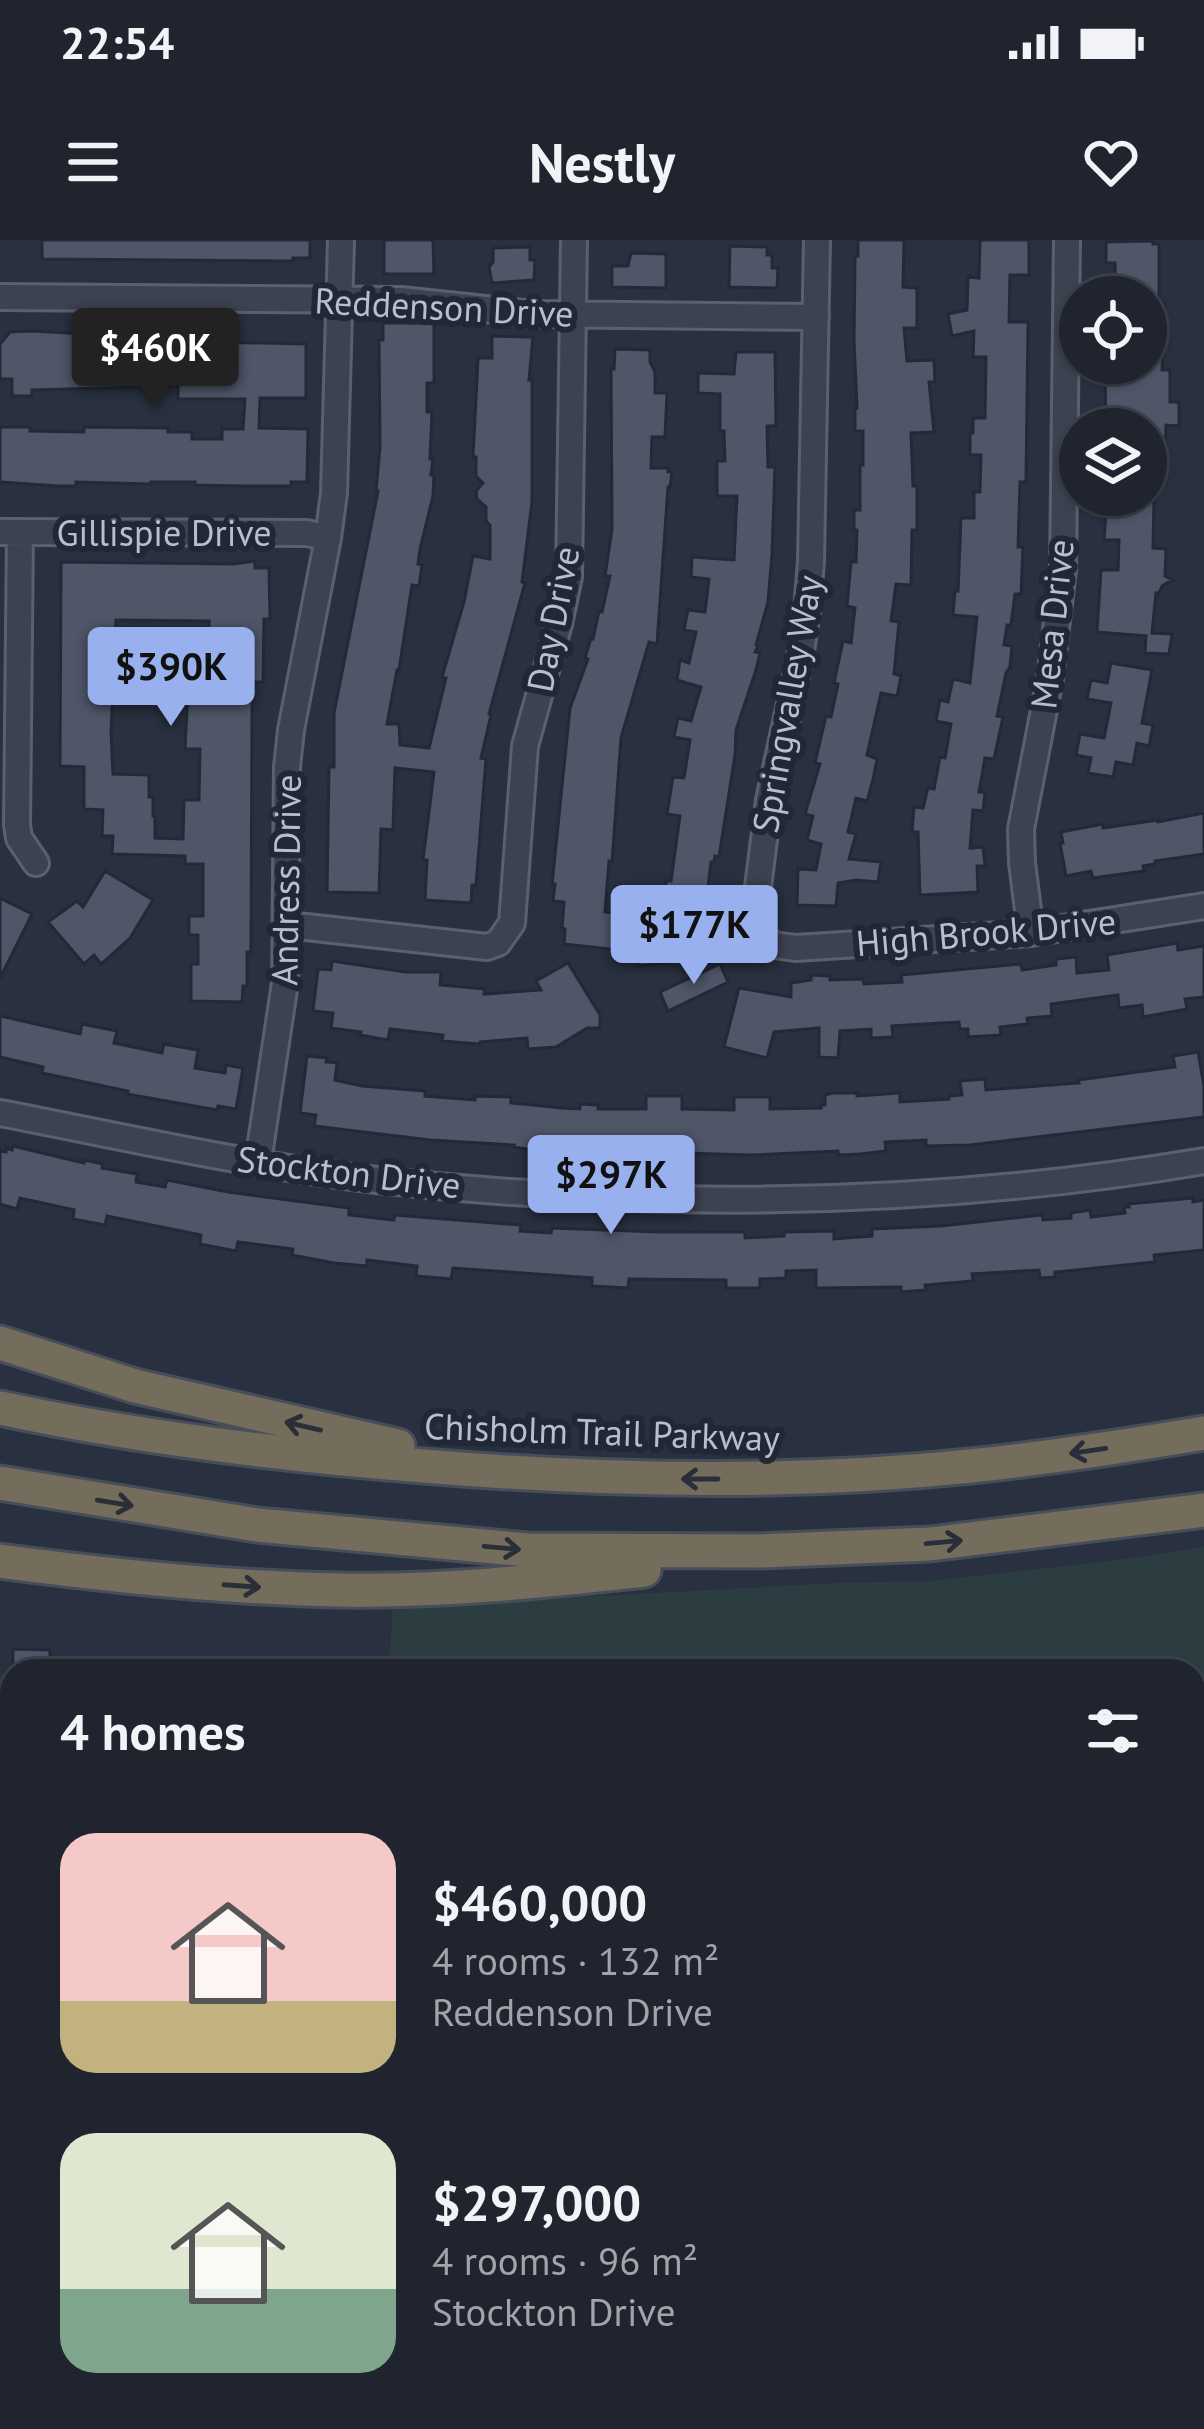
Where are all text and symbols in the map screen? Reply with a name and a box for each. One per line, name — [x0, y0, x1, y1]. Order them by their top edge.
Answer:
text: 22:54 — [60, 13, 174, 71]
text: Nestly — [529, 127, 675, 197]
icon: menu — [60, 129, 126, 195]
icon: heart — [1078, 129, 1144, 195]
street label: Reddenson Drive — [313, 276, 575, 337]
map controls — [1059, 276, 1167, 516]
button: locate — [1059, 276, 1167, 384]
pin: $460K — [71, 308, 239, 410]
text: $460K — [99, 321, 211, 372]
button: layers — [1059, 408, 1167, 516]
street label: Gillispie Drive — [56, 509, 272, 556]
street label: Mesa Drive — [1019, 537, 1084, 711]
street label: Day Drive — [515, 542, 590, 696]
street label: Springvalley Way — [741, 571, 832, 836]
pin: $390K — [87, 627, 255, 729]
text: $390K — [115, 640, 227, 691]
street label: Andress Drive — [260, 774, 311, 986]
pin: $177K — [610, 885, 778, 987]
street label: High Brook Drive — [854, 897, 1118, 966]
text: $177K — [638, 898, 750, 949]
street label: Stockton Drive — [235, 1134, 463, 1209]
pin: $297K — [527, 1135, 695, 1237]
text: $297K — [555, 1148, 667, 1199]
street label: Chisholm Trail Parkway — [423, 1402, 781, 1461]
one-way arrow — [284, 1414, 322, 1437]
one-way arrow — [1070, 1440, 1109, 1463]
one-way arrow — [681, 1468, 720, 1490]
one-way arrow — [95, 1493, 134, 1516]
one-way arrow — [923, 1530, 962, 1553]
one-way arrow — [482, 1537, 521, 1560]
one-way arrow — [221, 1574, 260, 1597]
text: 4 homes — [60, 1698, 246, 1764]
icon: filters — [1080, 1698, 1146, 1764]
text: $460,000 — [432, 1869, 647, 1935]
icon: home — [156, 1881, 300, 2025]
text: 4 rooms · 132 m² — [432, 1935, 719, 1986]
text: Reddenson Drive — [432, 1986, 713, 2037]
text: $297,000 — [432, 2169, 641, 2235]
icon: home — [156, 2181, 300, 2325]
text: 4 rooms · 96 m² — [432, 2235, 698, 2286]
text: Stockton Drive — [432, 2286, 676, 2337]

